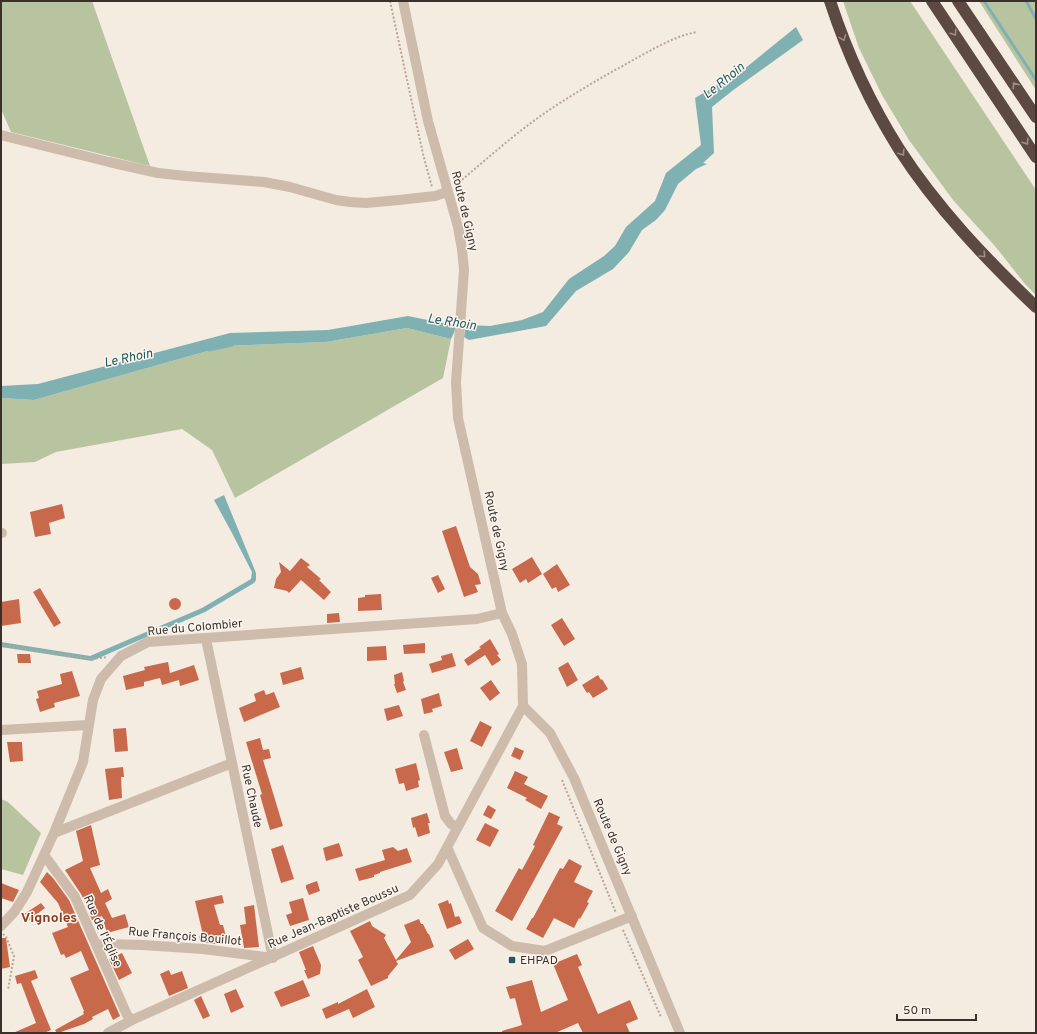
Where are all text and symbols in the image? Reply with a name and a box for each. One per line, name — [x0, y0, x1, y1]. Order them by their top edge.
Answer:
one-way arrow — [949, 29, 957, 36]
one-way arrow — [838, 34, 846, 41]
water label: Le Rhoin — [700, 60, 748, 103]
one-way arrow — [1012, 82, 1019, 89]
one-way arrow — [1021, 137, 1028, 144]
one-way arrow — [897, 149, 905, 156]
street label: Route de Gigny — [447, 169, 481, 253]
one-way arrow — [978, 250, 986, 258]
water label: Le Rhoin — [426, 311, 477, 335]
water label: Le Rhoin — [103, 346, 154, 372]
street label: Route de Gigny — [480, 489, 512, 573]
street label: Rue du Colombier — [147, 616, 244, 640]
street label: Rue Chaude — [236, 763, 266, 829]
street label: Route de Gigny — [589, 796, 635, 878]
street label: Rue Jean-Baptiste Boussu — [265, 881, 401, 953]
street label: Rue de l'Église — [79, 893, 125, 970]
district label: Vignoles — [21, 910, 77, 927]
street label: Rue François Bouillot — [128, 924, 242, 950]
place label: EHPAD — [520, 953, 558, 969]
marker: EHPAD — [507, 955, 517, 965]
scale bar — [897, 996, 976, 1022]
text: 50 m — [903, 1003, 931, 1019]

